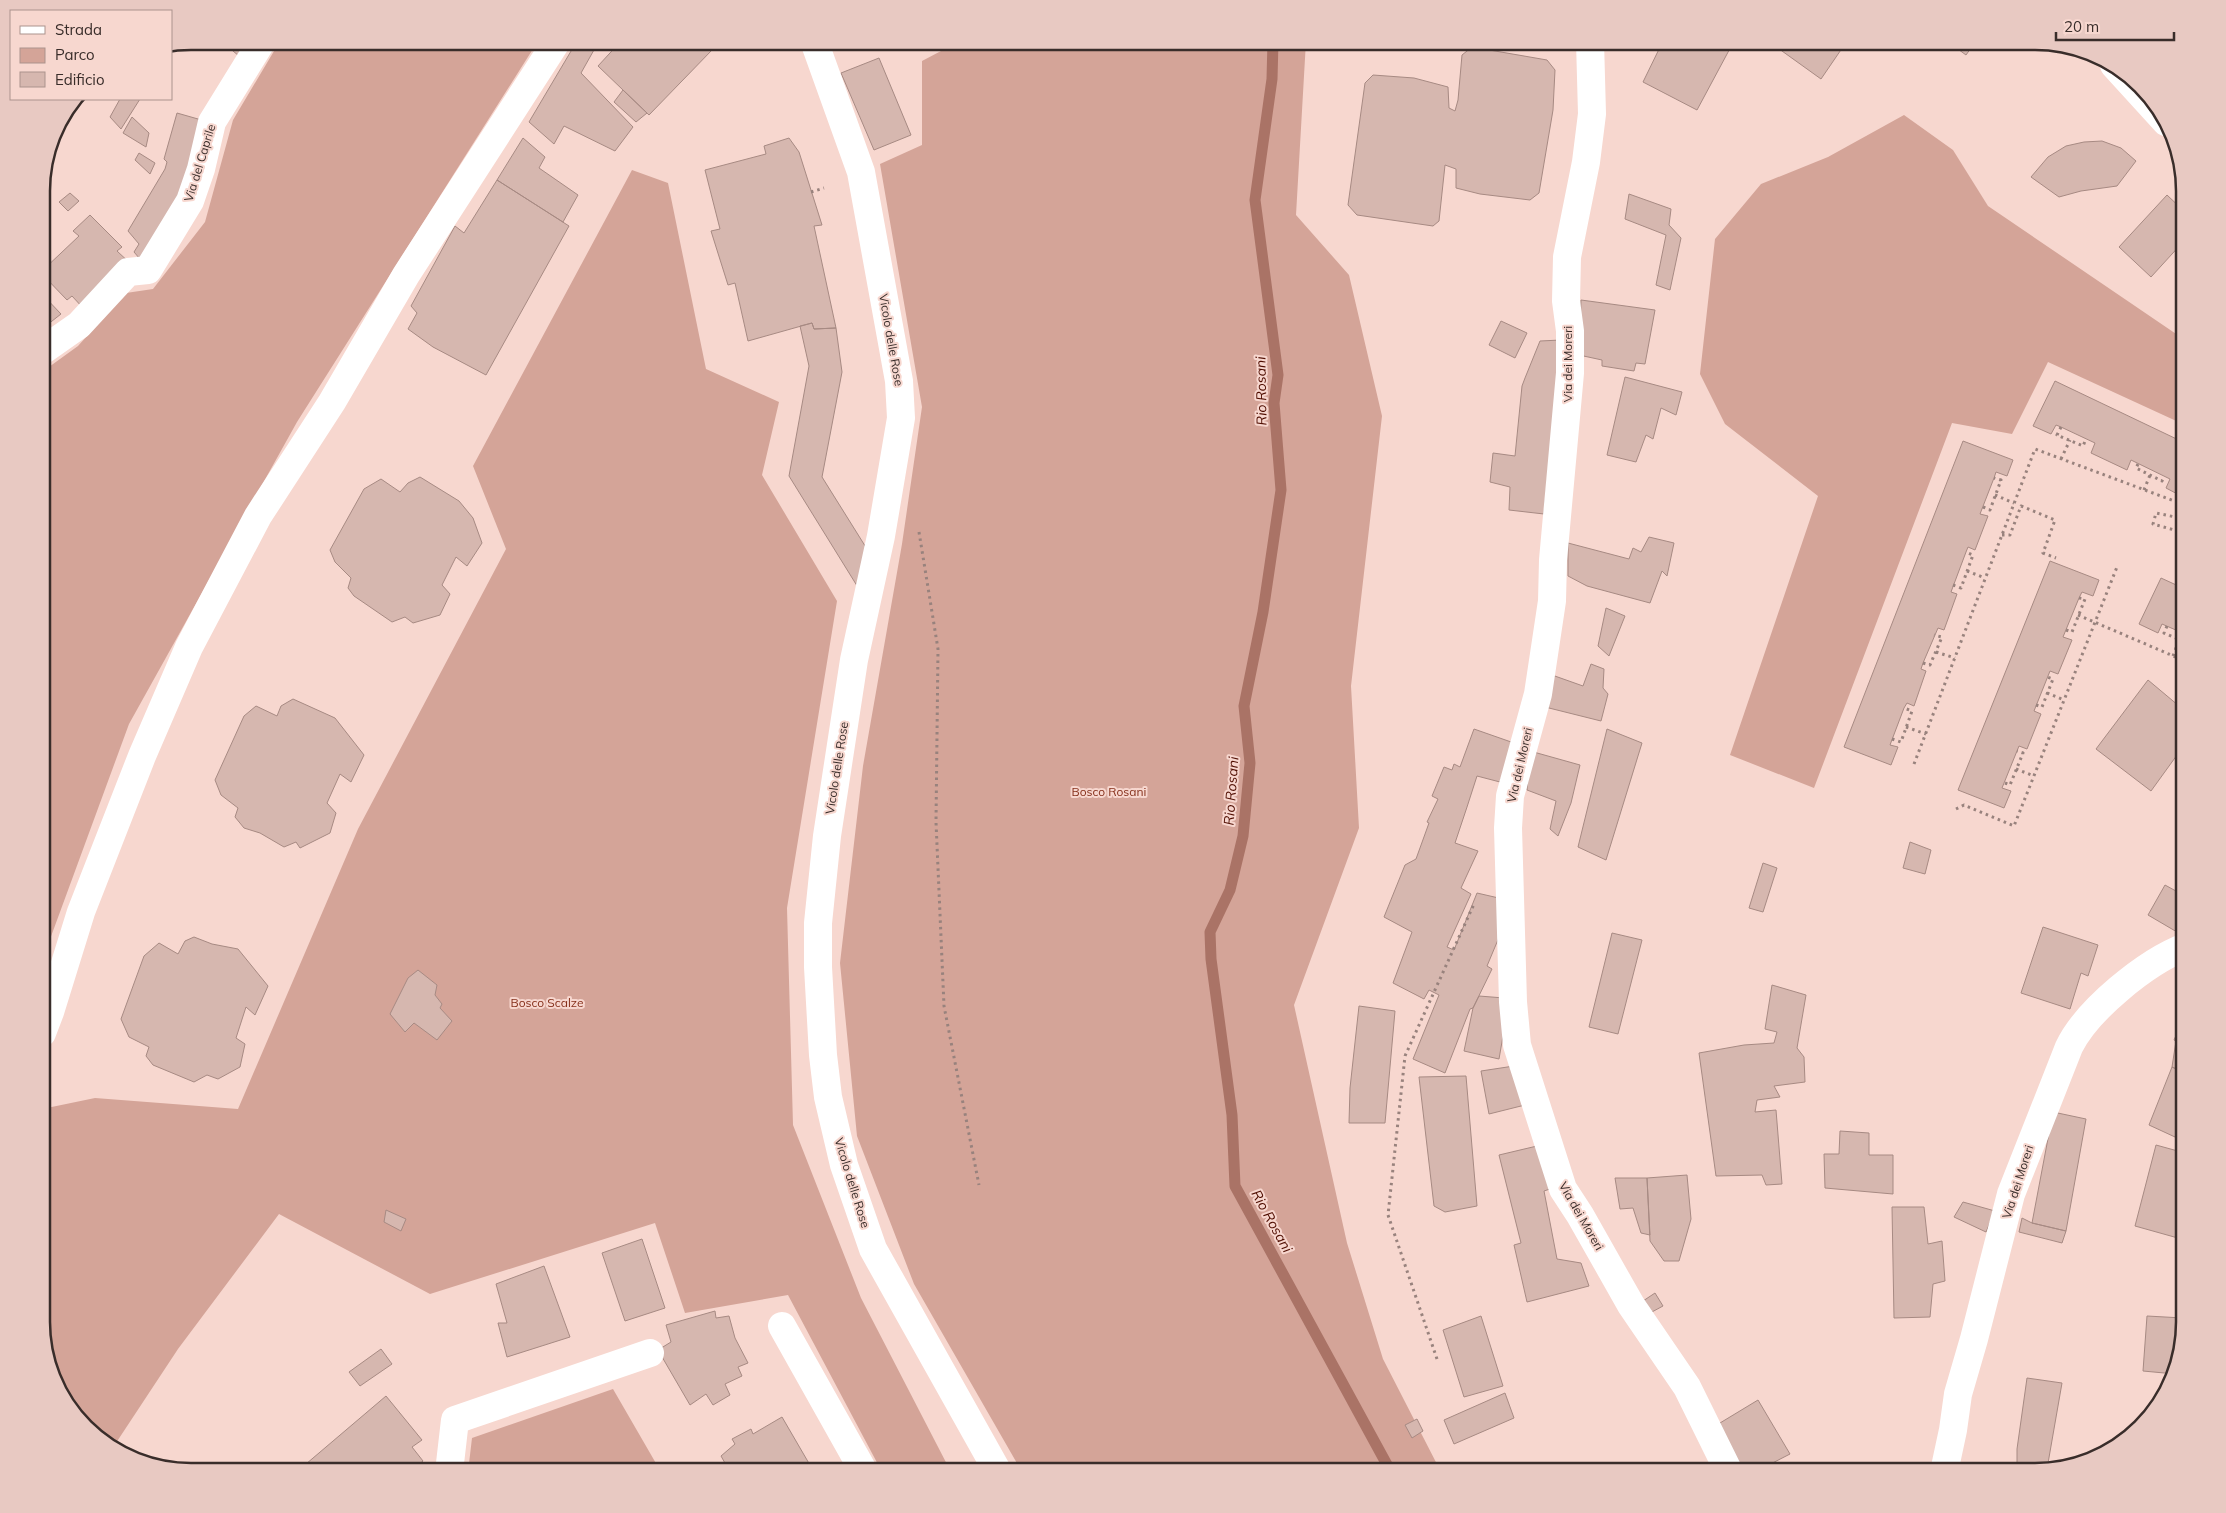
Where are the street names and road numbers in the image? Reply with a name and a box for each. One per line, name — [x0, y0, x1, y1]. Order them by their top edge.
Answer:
street label: Via del Caprile — [181, 122, 218, 203]
street label: Vicolo delle Rose — [876, 293, 907, 387]
street label: Via dei Moreri — [1560, 326, 1575, 402]
street label: Vicolo delle Rose — [822, 721, 851, 815]
street label: Via dei Moreri — [1504, 726, 1535, 804]
street label: Vicolo delle Rose — [832, 1136, 873, 1230]
street label: Via dei Moreri — [1999, 1143, 2037, 1221]
street label: Via dei Moreri — [1556, 1179, 1607, 1253]

